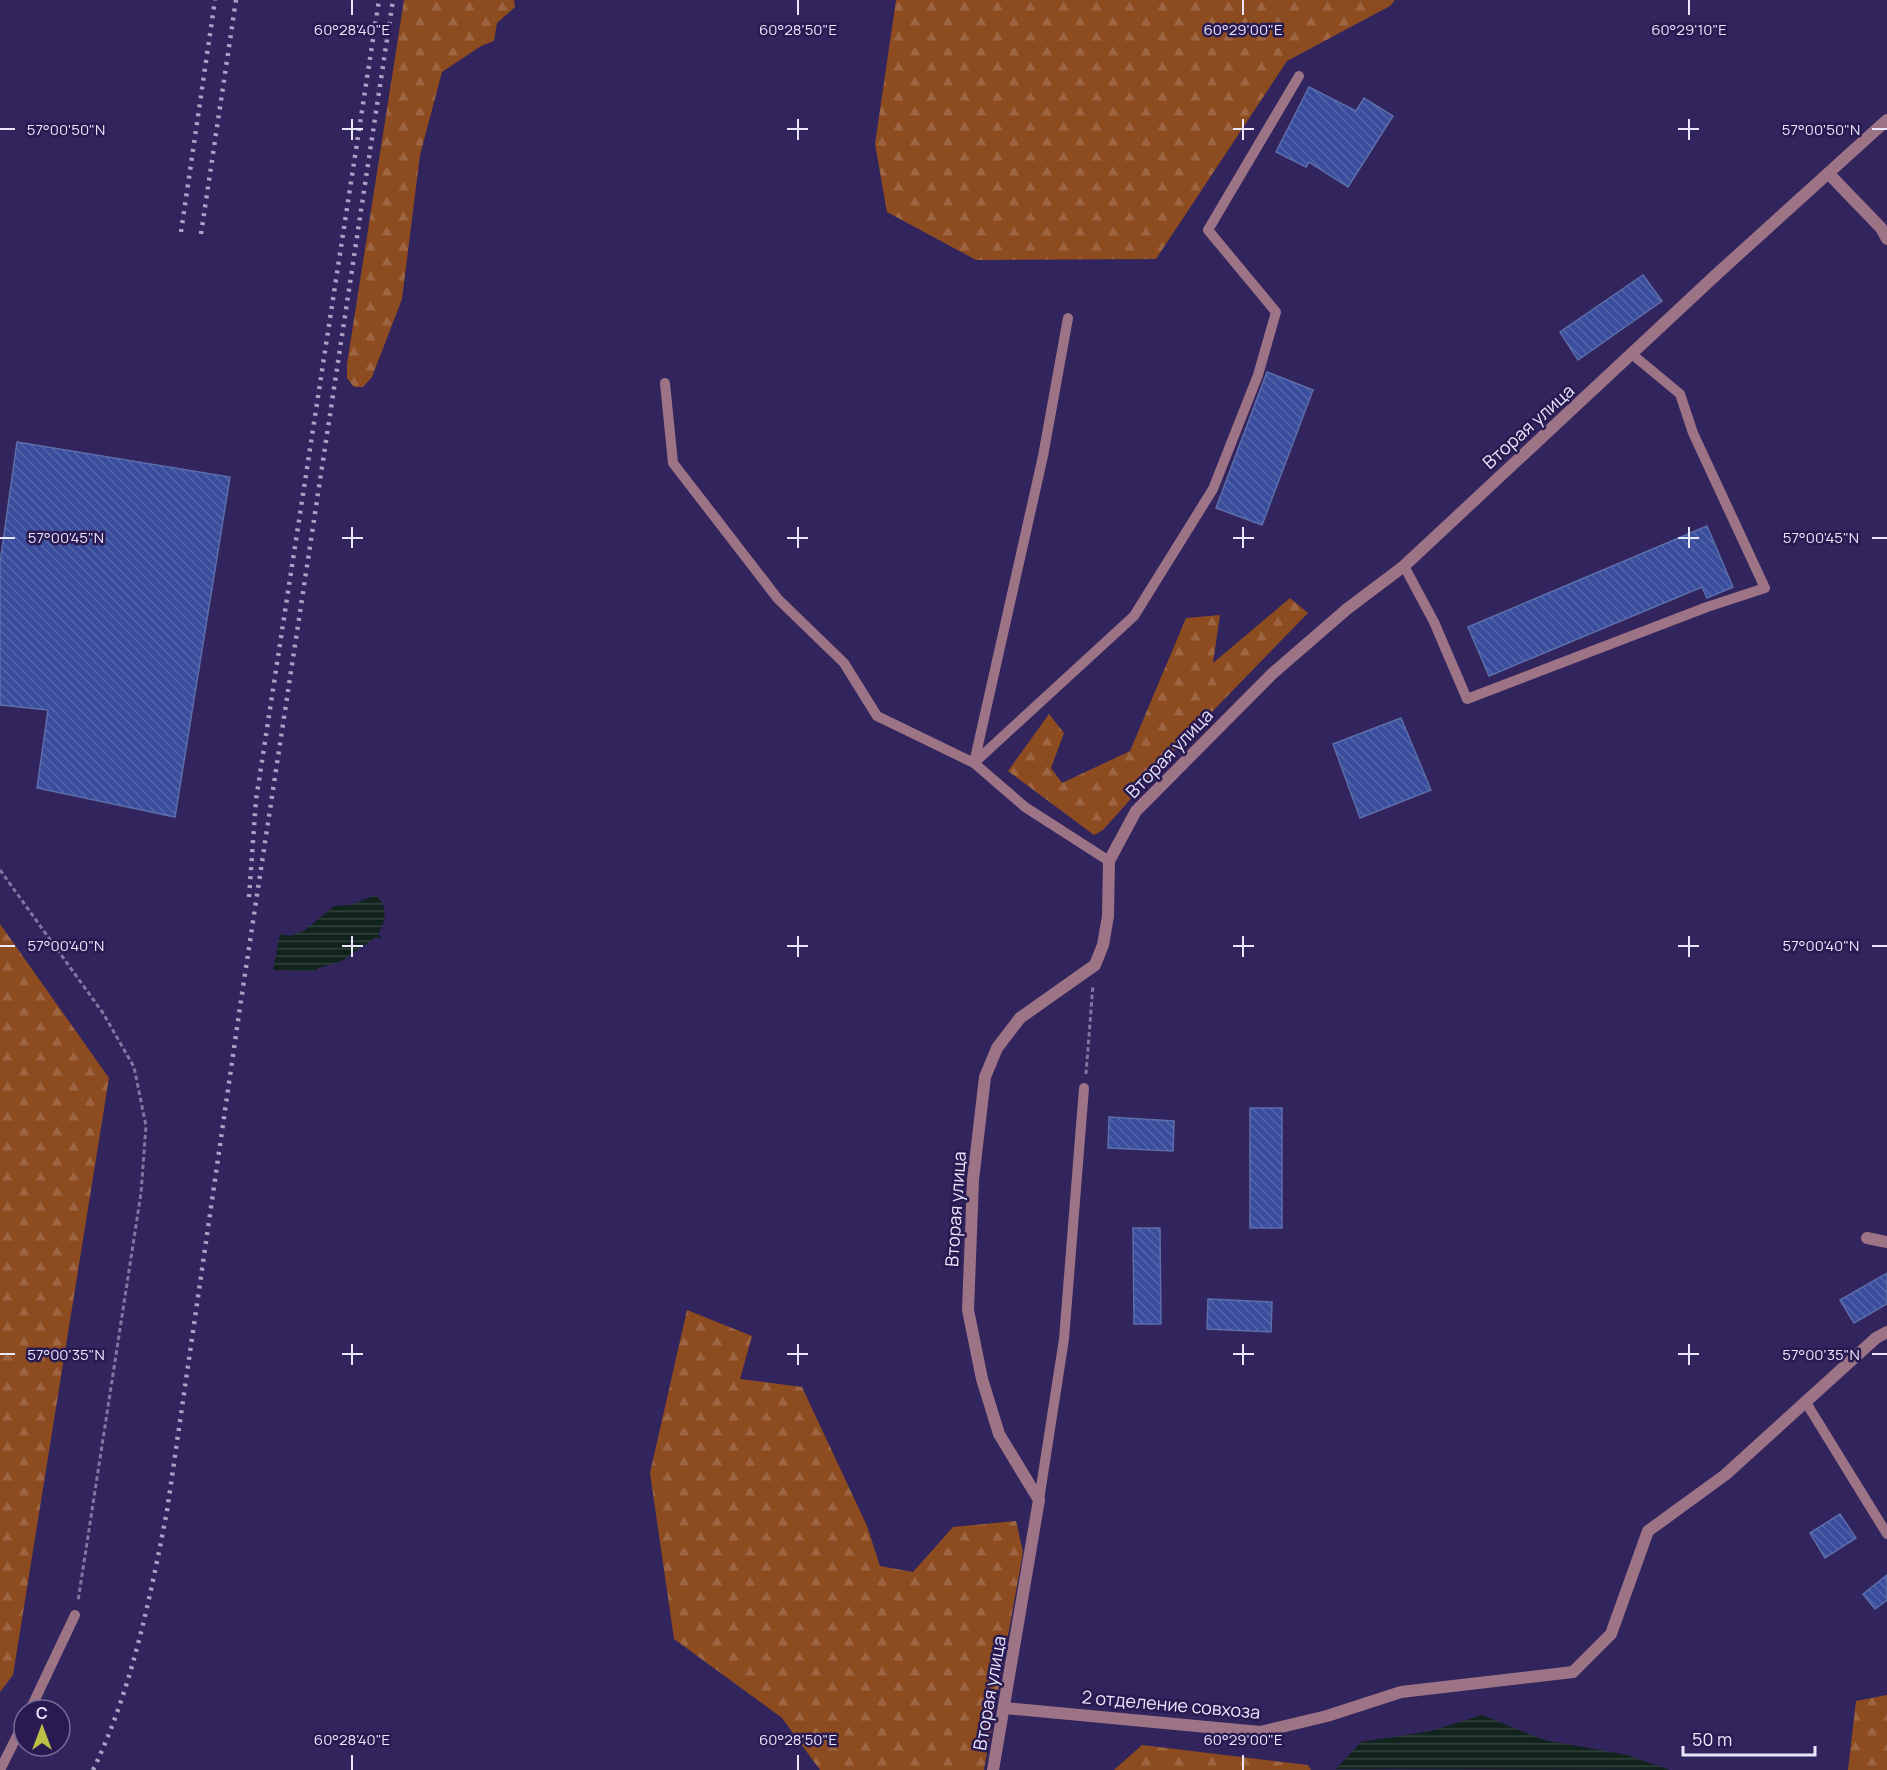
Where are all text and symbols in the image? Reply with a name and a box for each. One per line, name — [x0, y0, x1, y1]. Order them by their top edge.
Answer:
text: 60°28'40"E — [314, 19, 390, 40]
text: 60°28'50"E — [759, 19, 837, 40]
text: 60°29'00"E — [1204, 19, 1283, 40]
text: 60°29'10"E — [1651, 19, 1727, 40]
text: 57°00'50"N — [27, 119, 105, 140]
text: 57°00'50"N — [1782, 119, 1860, 140]
street label: Вторая улица — [1477, 378, 1579, 474]
text: 57°00'45"N — [28, 527, 104, 548]
text: 57°00'45"N — [1783, 527, 1859, 548]
street label: Вторая улица — [1120, 703, 1218, 803]
text: 57°00'40"N — [28, 935, 104, 956]
text: 57°00'40"N — [1783, 935, 1859, 956]
street label: Вторая улица — [939, 1150, 971, 1268]
text: 57°00'35"N — [27, 1344, 105, 1365]
text: 57°00'35"N — [1782, 1344, 1860, 1365]
street label: Вторая улица — [967, 1634, 1011, 1752]
street label: 2 отделение совхоза — [1081, 1684, 1261, 1724]
north arrow — [12, 1698, 72, 1758]
text: С — [36, 1702, 48, 1724]
scale bar — [1683, 1719, 1815, 1757]
text: 50 m — [1692, 1727, 1732, 1751]
text: 60°28'40"E — [314, 1729, 390, 1750]
text: 60°28'50"E — [759, 1729, 837, 1750]
text: 60°29'00"E — [1204, 1729, 1283, 1750]

